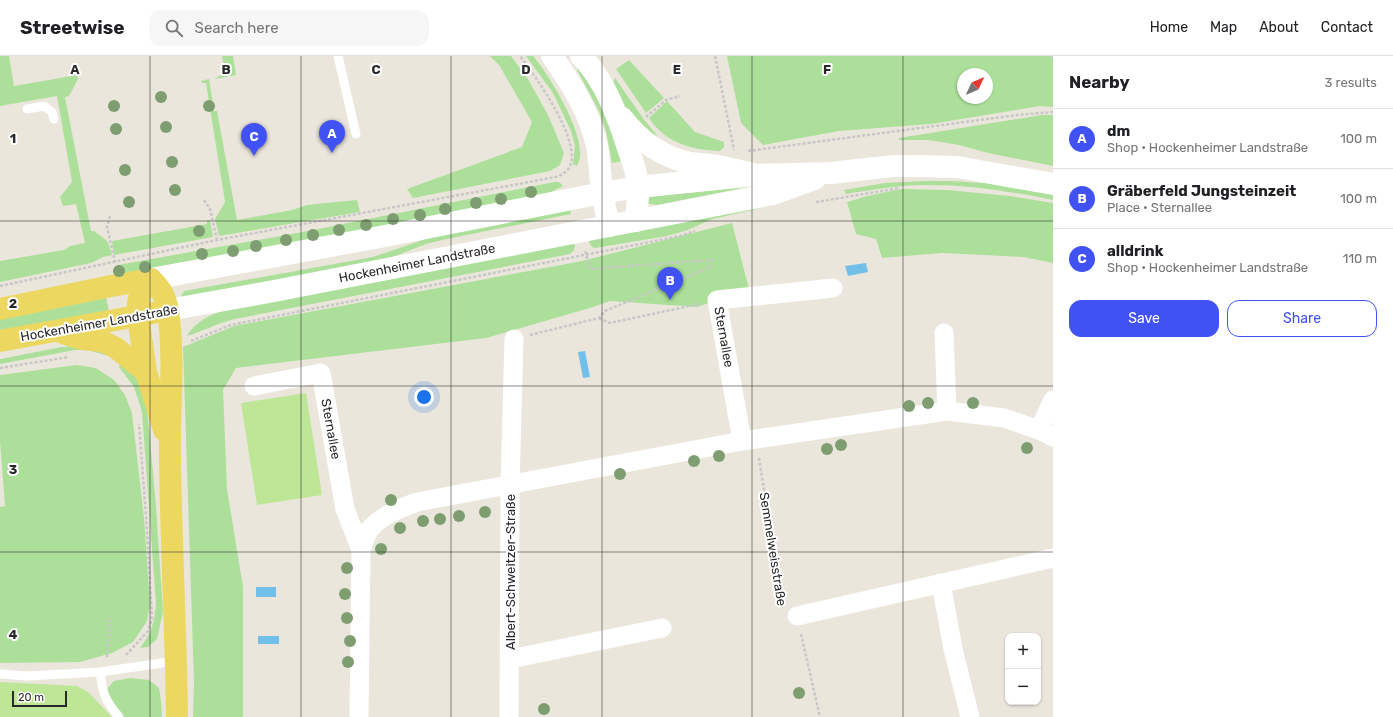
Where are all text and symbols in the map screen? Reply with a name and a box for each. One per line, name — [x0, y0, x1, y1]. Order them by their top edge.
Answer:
search box — [149, 10, 429, 46]
text: Streetwise — [20, 16, 125, 39]
icon: search — [163, 17, 185, 39]
text: Search here — [195, 19, 279, 37]
text: Home — [1150, 19, 1188, 36]
text: Map — [1210, 19, 1237, 36]
text: About — [1259, 19, 1299, 36]
text: Contact — [1321, 19, 1373, 36]
text: A — [70, 62, 80, 77]
text: B — [221, 62, 231, 77]
text: C — [371, 62, 381, 77]
text: D — [521, 62, 531, 77]
text: E — [673, 62, 681, 77]
text: F — [823, 62, 831, 77]
north arrow — [957, 68, 993, 104]
text: Nearby — [1069, 72, 1130, 92]
text: 3 results — [1325, 75, 1377, 90]
pin: A — [319, 120, 345, 153]
text: dm — [1107, 122, 1130, 140]
pin: C — [241, 123, 267, 156]
text: 1 — [10, 131, 16, 146]
text: A — [1077, 131, 1087, 146]
text: 100 m — [1340, 131, 1377, 146]
text: Shop · Hockenheimer Landstraße — [1107, 140, 1308, 155]
text: Gräberfeld Jungsteinzeit — [1107, 182, 1296, 200]
text: B — [1077, 191, 1087, 206]
text: 100 m — [1340, 191, 1377, 206]
text: Place · Sternallee — [1107, 200, 1212, 215]
street label: Hockenheimer Landstraße — [337, 240, 497, 286]
text: alldrink — [1107, 242, 1163, 260]
text: C — [1077, 251, 1087, 266]
text: 110 m — [1343, 251, 1377, 266]
text: Shop · Hockenheimer Landstraße — [1107, 260, 1308, 275]
pin: B — [657, 267, 683, 300]
text: 2 — [9, 296, 17, 311]
button: Save — [1069, 300, 1219, 337]
button: Share — [1227, 300, 1377, 337]
street label: Hockenheimer Landstraße — [19, 302, 179, 344]
street label: Sternallee — [711, 305, 737, 369]
your location — [414, 387, 434, 407]
street label: Sternallee — [318, 397, 344, 461]
text: 3 — [9, 462, 18, 477]
street label: Semmelweisstraße — [757, 491, 789, 607]
street label: Albert-Schweitzer-Straße — [503, 494, 518, 650]
text: 4 — [9, 627, 18, 642]
map controls — [1005, 633, 1041, 705]
button: + — [1005, 633, 1041, 669]
button: − — [1005, 669, 1041, 705]
scale bar — [12, 689, 67, 708]
text: 20 m — [18, 691, 44, 704]

